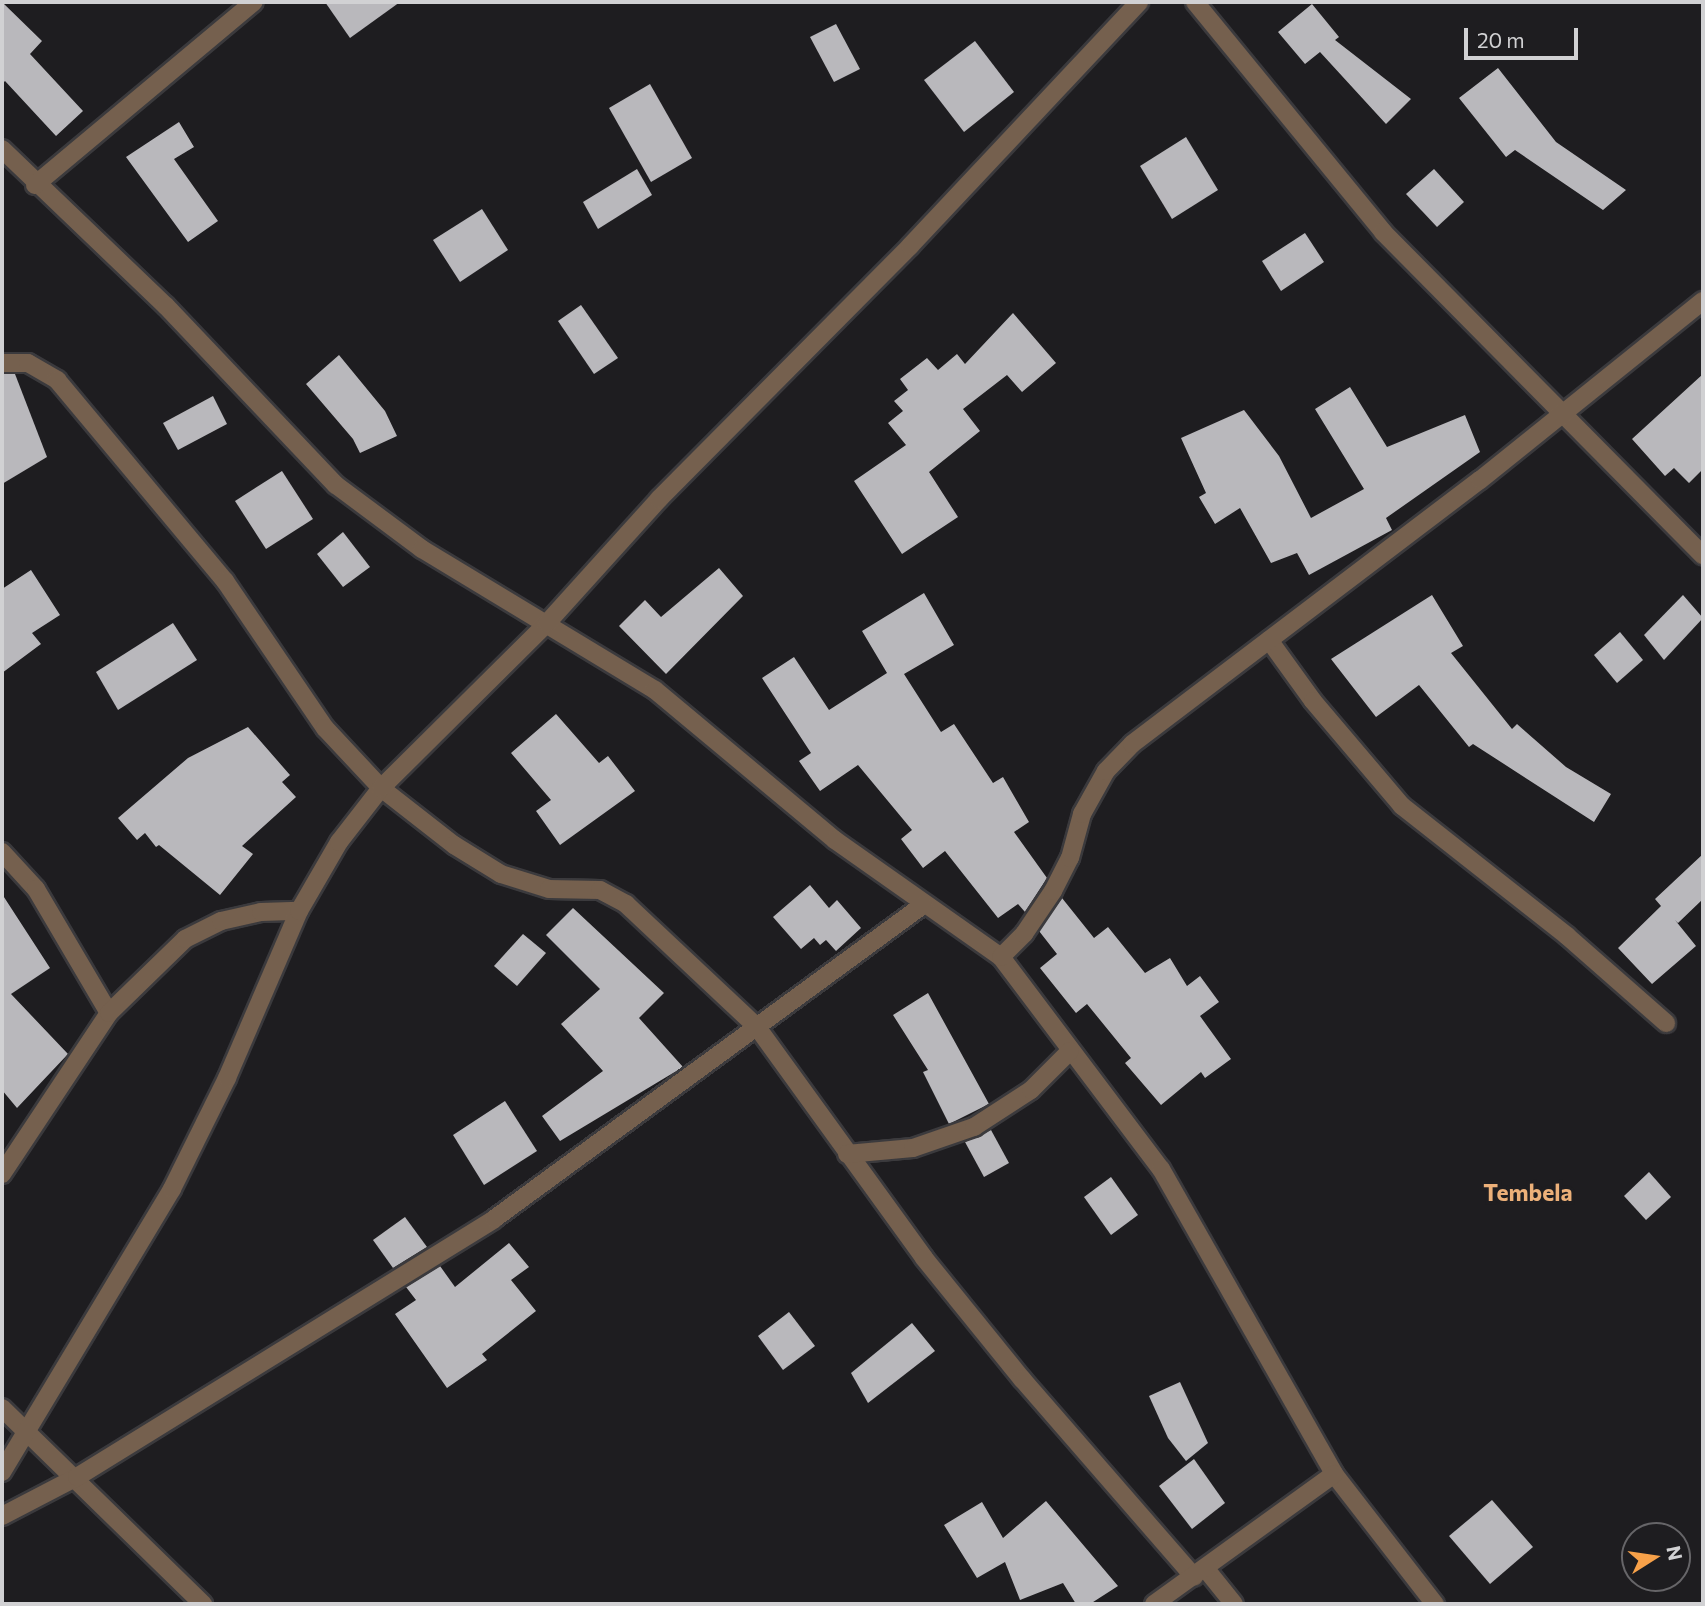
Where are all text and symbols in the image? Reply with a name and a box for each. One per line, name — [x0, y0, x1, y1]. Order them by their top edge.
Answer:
scale bar — [1467, 14, 1581, 58]
text: 20 m — [1477, 27, 1525, 52]
district label: Tembela — [1483, 1178, 1573, 1206]
north arrow — [1621, 1522, 1691, 1592]
text: N — [1662, 1544, 1688, 1562]

